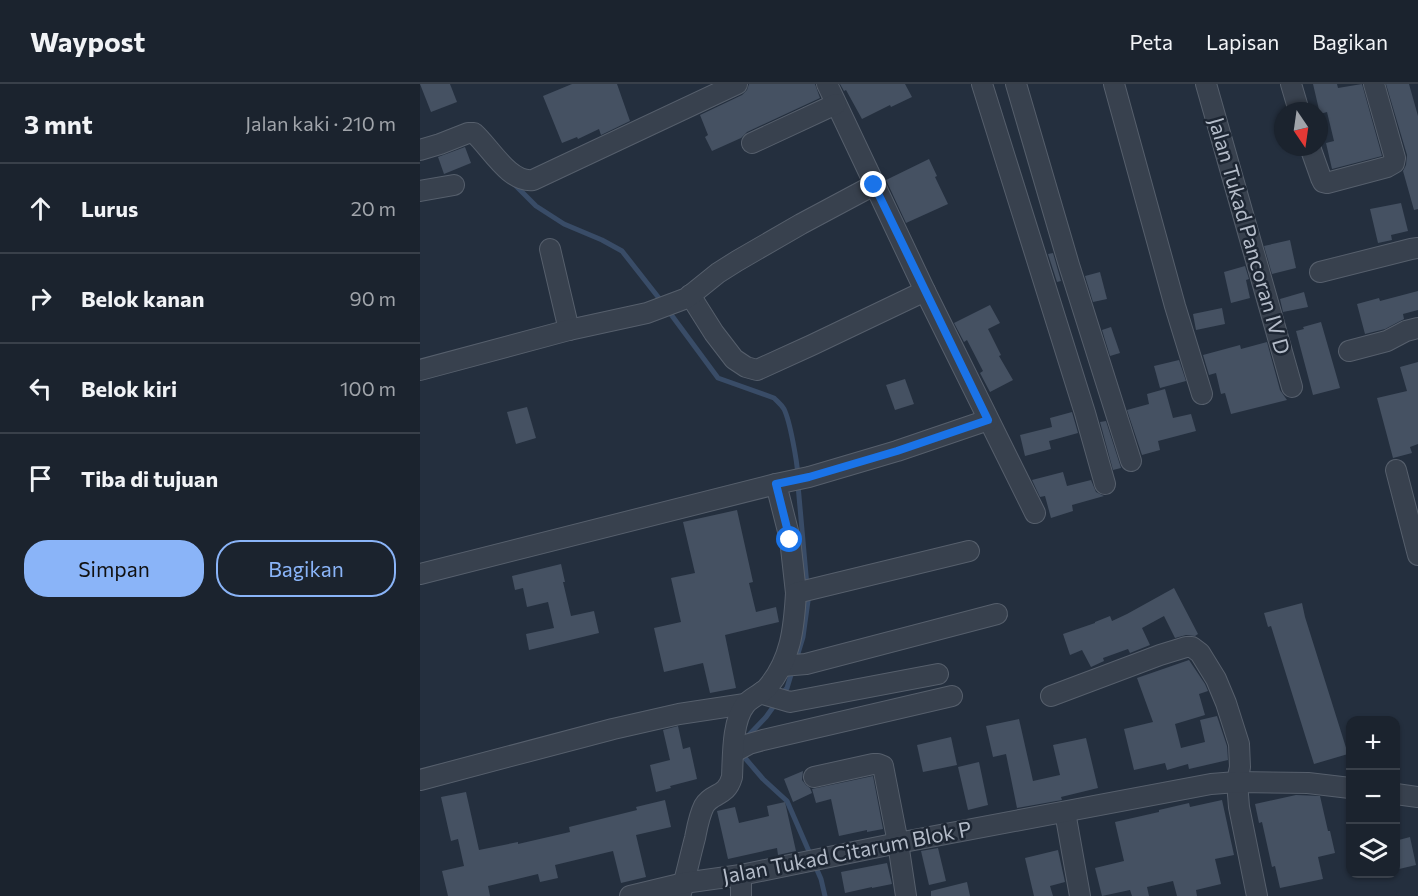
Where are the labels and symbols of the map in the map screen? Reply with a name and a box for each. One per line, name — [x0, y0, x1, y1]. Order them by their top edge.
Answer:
north arrow — [1274, 102, 1328, 156]
street label: Jalan Tukad Pancoran IV D — [1205, 114, 1296, 357]
route end — [860, 171, 886, 197]
route start — [776, 526, 802, 552]
street label: Jalan Tukad Citarum Blok P — [720, 815, 973, 888]

